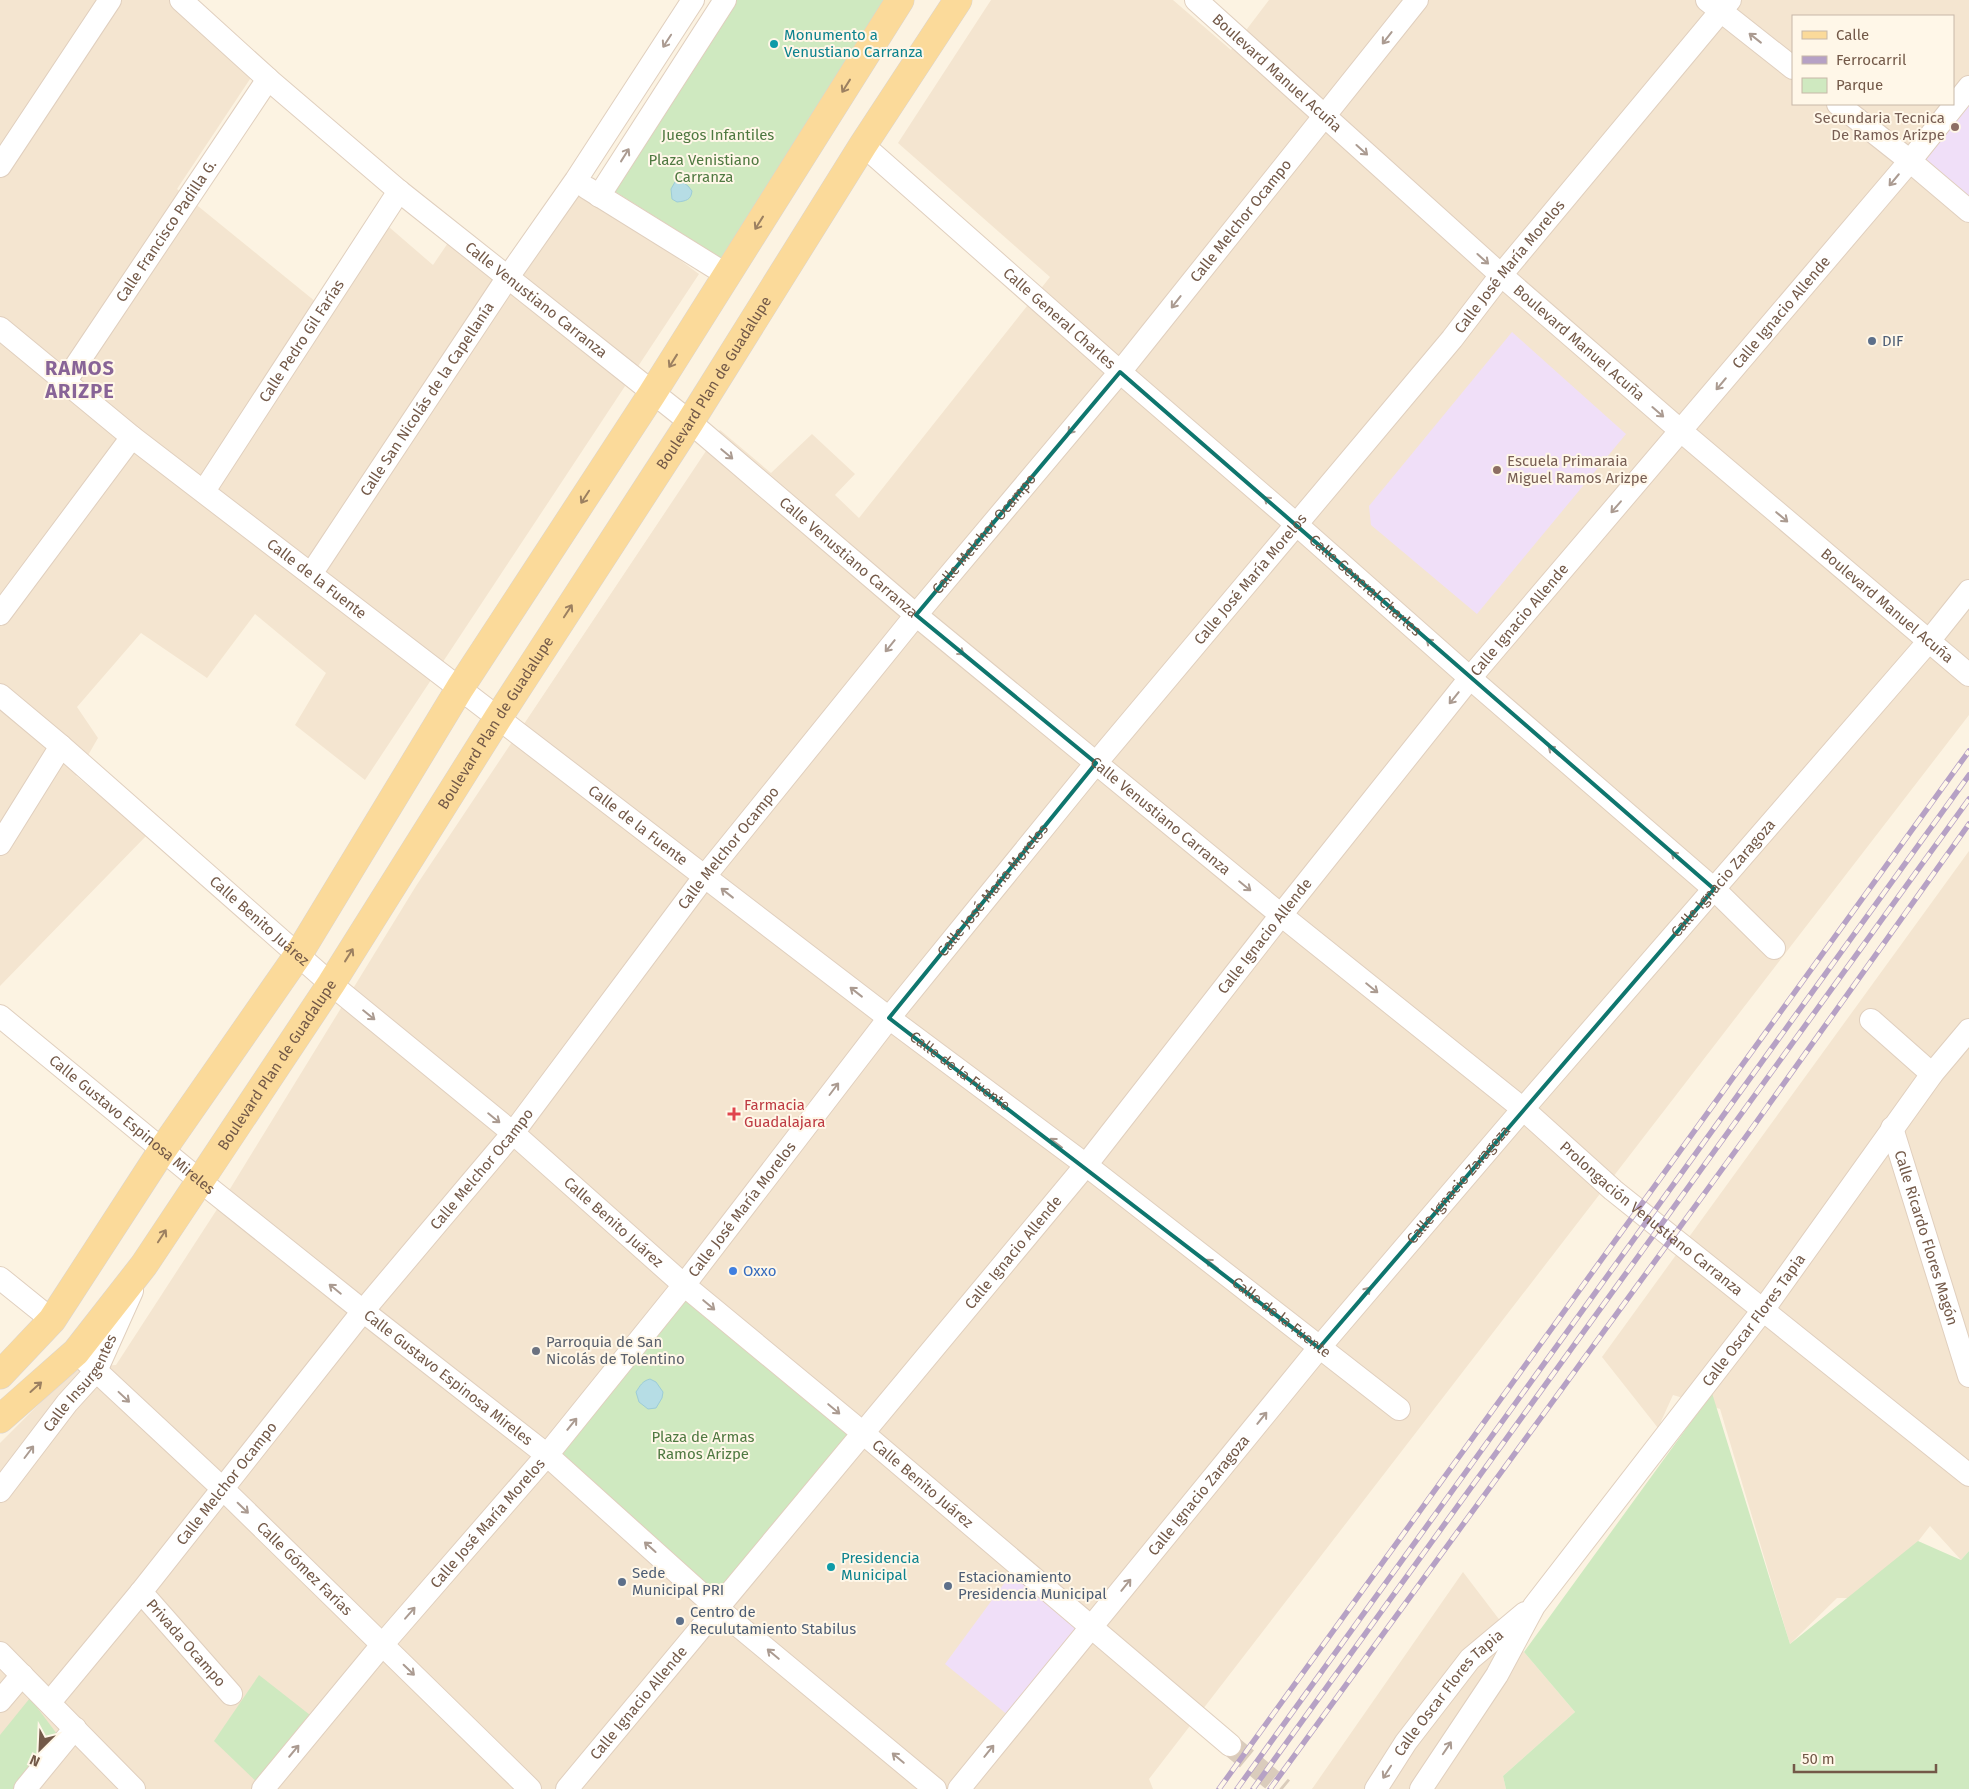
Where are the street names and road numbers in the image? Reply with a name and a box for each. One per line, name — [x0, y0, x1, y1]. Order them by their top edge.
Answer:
street label: Boulevard Manuel Acuña — [1209, 10, 1345, 136]
street label: Calle Francisco Padilla G. — [112, 156, 220, 305]
street label: Calle Melchor Ocampo — [1186, 156, 1295, 286]
street label: Calle José María Morelos — [1451, 196, 1569, 337]
street label: Calle Venustiano Carranza — [462, 238, 611, 362]
street label: Calle Ignacio Allende — [1728, 252, 1834, 372]
street label: Calle General Charles — [999, 264, 1119, 373]
street label: Calle Pedro Gil Farías — [255, 276, 348, 406]
street label: Boulevard Manuel Acuña — [1510, 281, 1648, 404]
street label: Boulevard Plan de Guadalupe — [653, 293, 775, 473]
street label: Calle San Nicolás de la Capellanía — [356, 299, 498, 499]
street label: Calle Melchor Ocampo — [928, 470, 1040, 598]
street label: Calle Venustiano Carranza — [776, 493, 921, 622]
street label: Calle José María Morelos — [1190, 510, 1311, 648]
street label: Calle General Charles — [1305, 531, 1425, 640]
street label: Calle de la Fuente — [263, 535, 370, 623]
street label: Boulevard Manuel Acuña — [1817, 544, 1957, 667]
street label: Calle Ignacio Allende — [1466, 560, 1572, 680]
street label: Boulevard Plan de Guadalupe — [434, 633, 557, 813]
street label: Calle Venustiano Carranza — [1087, 753, 1234, 879]
street label: Calle de la Fuente — [585, 781, 691, 869]
street label: Calle Melchor Ocampo — [674, 783, 783, 913]
street label: Calle Ignacio Zaragoza — [1667, 816, 1779, 941]
street label: Calle José María Morelos — [933, 820, 1052, 960]
street label: Calle Benito Juárez — [206, 872, 313, 970]
street label: Calle Ignacio Allende — [1214, 875, 1316, 998]
street label: Boulevard Plan de Guadalupe — [214, 976, 340, 1154]
street label: Calle de la Fuente — [906, 1028, 1014, 1114]
street label: Calle Gustavo Espinosa Mireles — [45, 1051, 219, 1198]
street label: Calle Melchor Ocampo — [426, 1105, 537, 1233]
street label: Calle Ignacio Zaragoza — [1403, 1122, 1514, 1248]
street label: Calle José María Morelos — [684, 1138, 800, 1281]
street label: Prolongación Venustiano Carranza — [1556, 1138, 1746, 1299]
street label: Calle Ricardo Flores Magón — [1890, 1148, 1962, 1328]
street label: Calle Benito Juárez — [560, 1173, 667, 1271]
street label: Calle Ignacio Allende — [961, 1192, 1066, 1313]
street label: Calle Oscar Flores Tapia — [1698, 1250, 1809, 1390]
street label: Calle de la Fuente — [1228, 1273, 1335, 1362]
street label: Calle Gustavo Espinosa Mireles — [360, 1306, 536, 1449]
street label: Calle Insurgentes — [39, 1331, 120, 1435]
street label: Calle Melchor Ocampo — [173, 1418, 281, 1549]
street label: Calle Ignacio Zaragoza — [1144, 1431, 1253, 1559]
street label: Calle Benito Juárez — [868, 1436, 977, 1532]
street label: Calle José María Morelos — [427, 1455, 549, 1592]
street label: Calle Gómez Farías — [253, 1518, 356, 1619]
street label: Privada Ocampo — [143, 1595, 229, 1691]
street label: Calle Oscar Flores Tapia — [1390, 1626, 1507, 1760]
street label: Calle Ignacio Allende — [586, 1643, 691, 1763]

